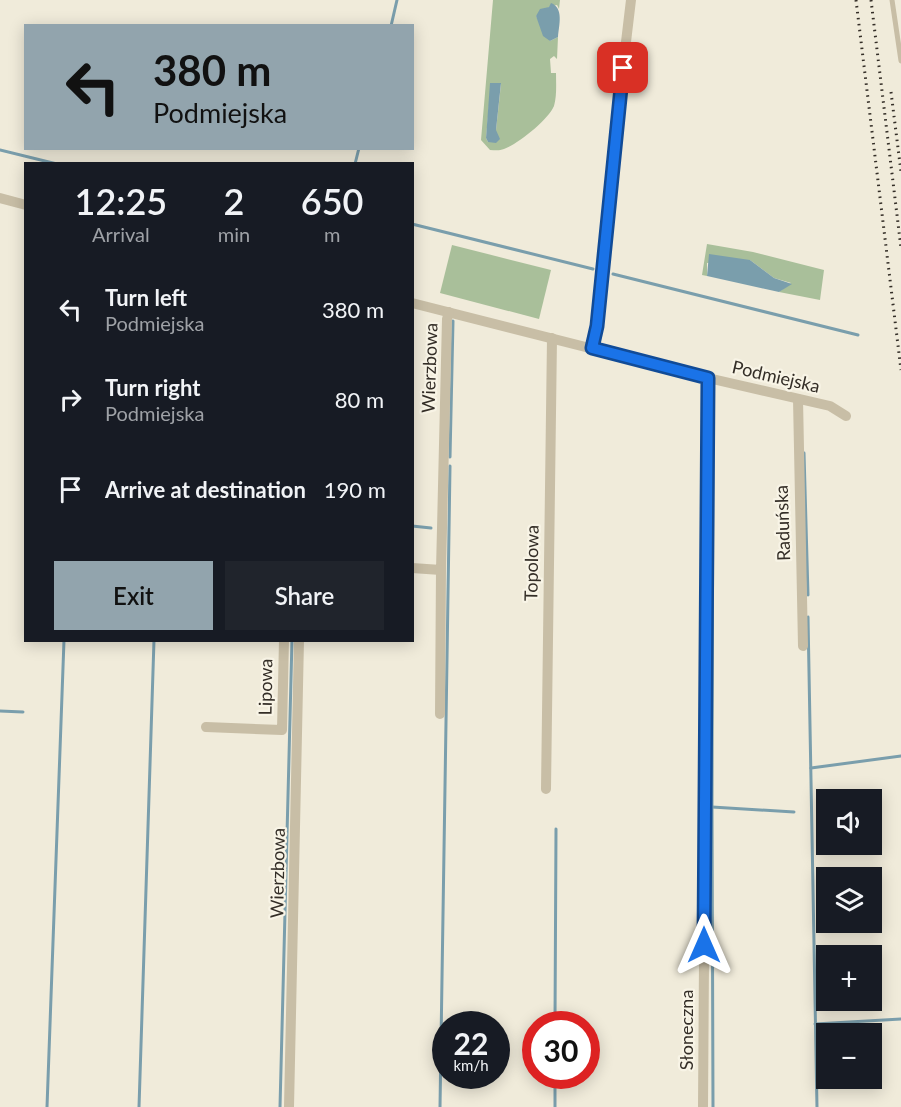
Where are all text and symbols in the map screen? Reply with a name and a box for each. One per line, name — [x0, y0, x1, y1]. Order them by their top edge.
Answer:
pin — [597, 42, 648, 93]
text: 380 m — [153, 45, 271, 95]
icon: left — [54, 48, 132, 126]
icon: arrive — [606, 51, 639, 84]
text: Podmiejska — [153, 96, 287, 129]
text: 12:25 — [75, 179, 167, 223]
text: 2 — [224, 179, 244, 223]
text: 650 — [301, 179, 363, 223]
text: Arrival — [92, 222, 150, 246]
text: min — [218, 222, 250, 246]
text: m — [324, 222, 340, 246]
text: Turn left — [105, 284, 187, 311]
icon: left — [54, 293, 87, 326]
text: 380 m — [322, 296, 384, 323]
text: Podmiejska — [105, 311, 204, 335]
street label: Wierzbowa — [416, 322, 442, 413]
street label: Podmiejska — [730, 355, 822, 397]
text: Turn right — [105, 374, 200, 401]
icon: right — [54, 383, 87, 416]
text: 80 m — [335, 386, 384, 413]
text: Podmiejska — [105, 401, 204, 425]
icon: arrive — [54, 473, 87, 506]
text: Arrive at destination — [105, 476, 306, 503]
text: 190 m — [324, 476, 386, 503]
street label: Raduńska — [770, 485, 794, 561]
street label: Topolowa — [519, 525, 543, 601]
button: Exit — [54, 561, 213, 630]
button: Share — [225, 561, 384, 630]
street label: Lipowa — [254, 658, 276, 716]
map controls — [816, 789, 882, 1089]
button: sound — [816, 789, 882, 855]
street label: Wierzbowa — [265, 828, 289, 918]
button: layers — [816, 867, 882, 933]
position arrow — [672, 913, 736, 977]
button: + — [816, 945, 882, 1011]
street label: Słoneczna — [675, 990, 697, 1070]
speed limit sign: 30 — [522, 1011, 600, 1089]
button: − — [816, 1023, 882, 1089]
text: 22 — [454, 1025, 488, 1061]
text: km/h — [453, 1056, 489, 1074]

